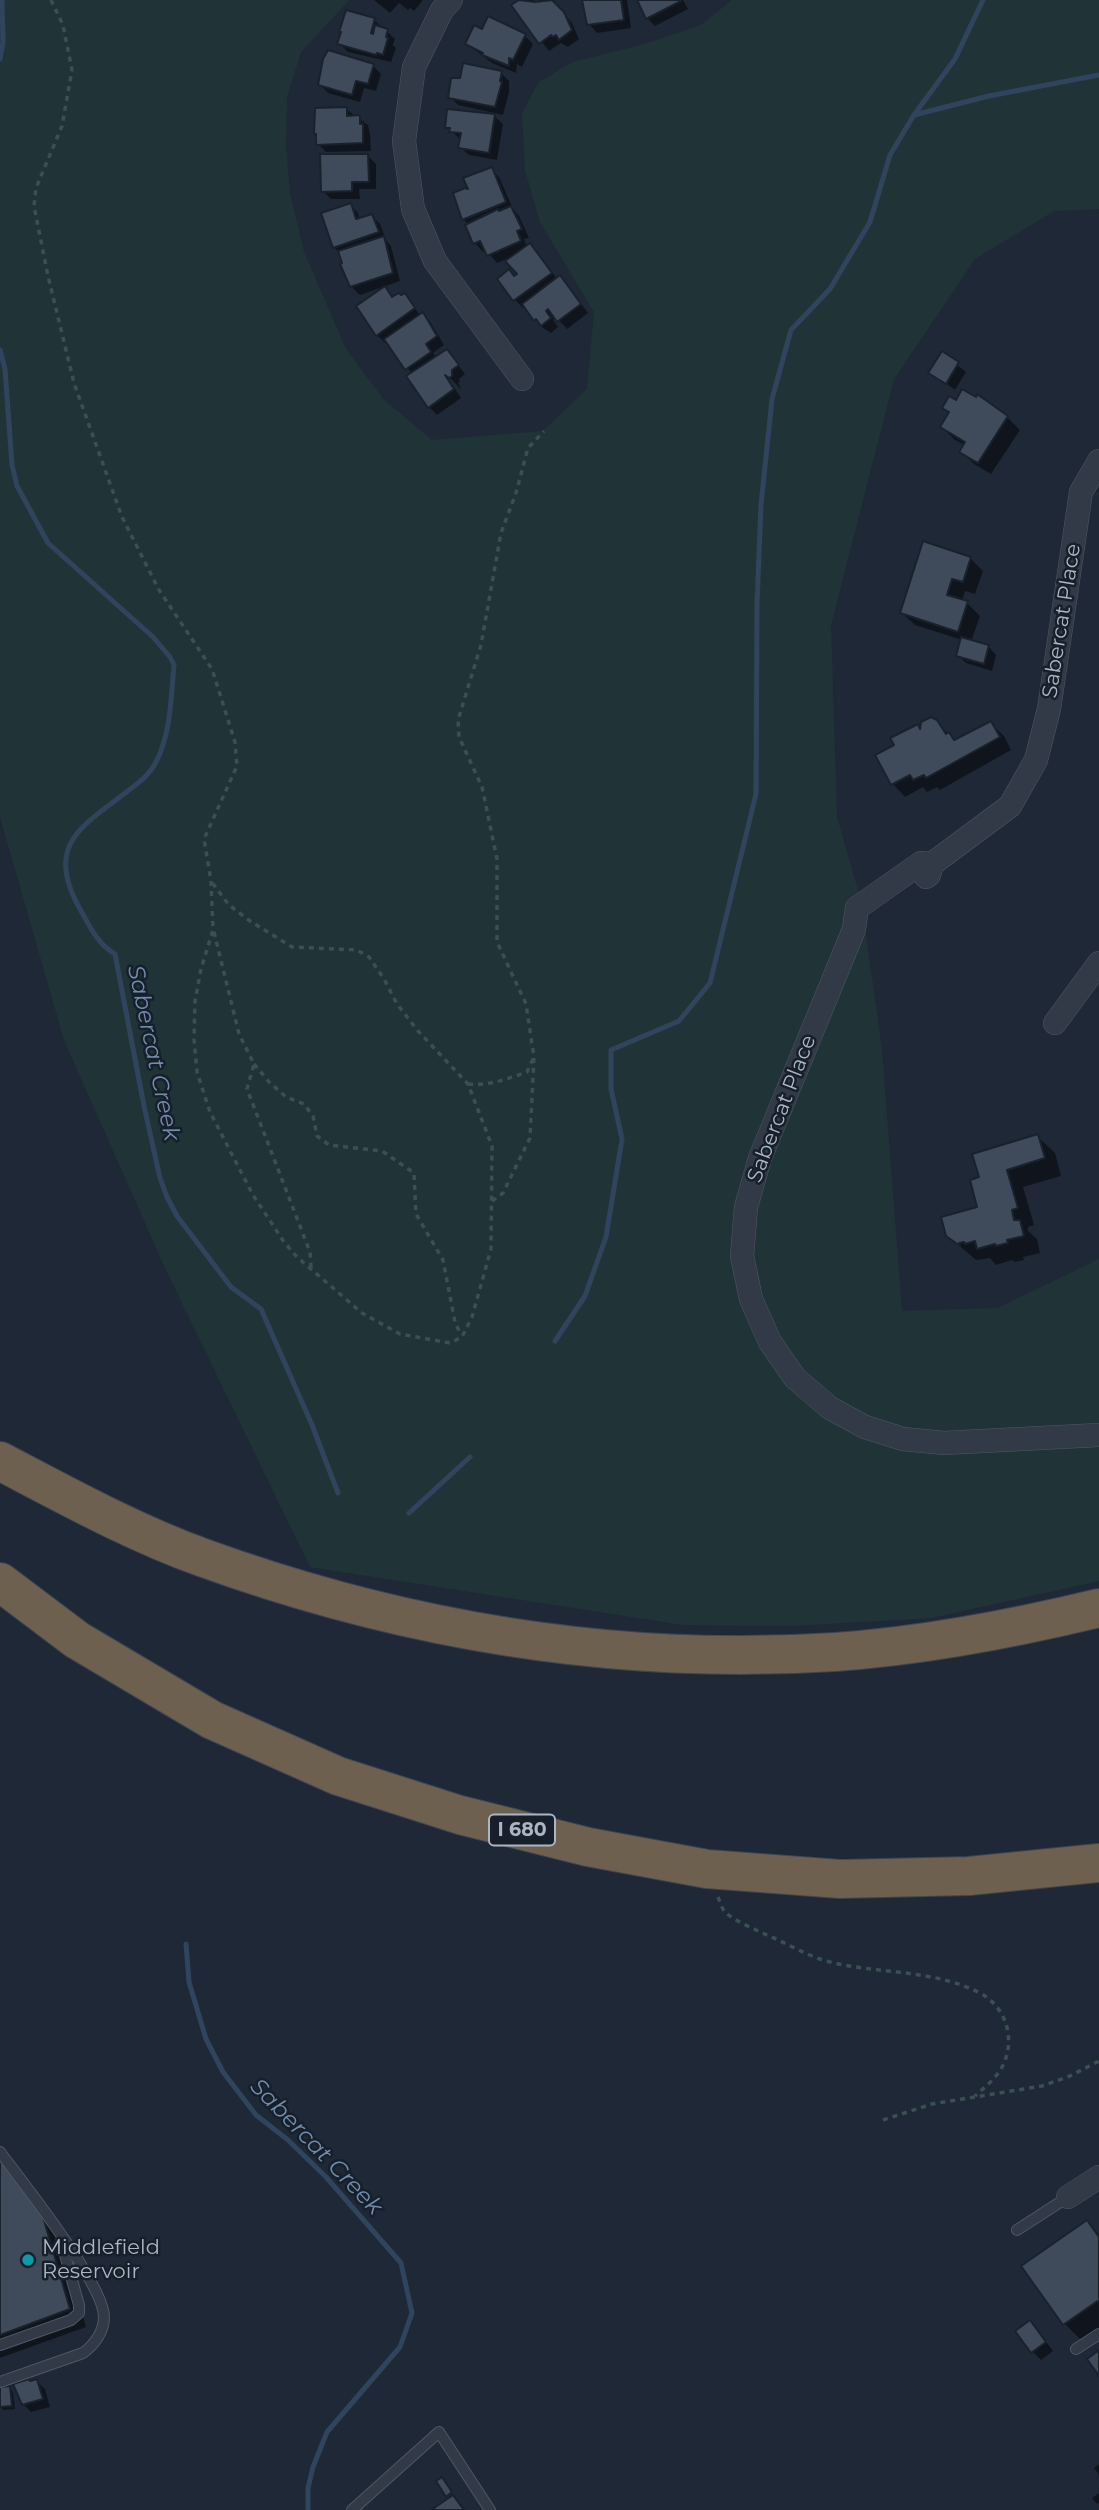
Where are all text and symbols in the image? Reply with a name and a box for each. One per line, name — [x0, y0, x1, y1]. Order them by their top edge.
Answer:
street label: Sabercat Place — [1037, 542, 1087, 700]
water label: Sabercat Creek — [121, 963, 185, 1143]
street label: Sabercat Place — [742, 1032, 822, 1186]
road number: I 680 — [489, 1814, 555, 1846]
water label: Sabercat Creek — [244, 2073, 388, 2221]
place label: Middlefield Reservoir — [42, 2235, 160, 2285]
marker: Middlefield Reservoir — [20, 2252, 36, 2268]

